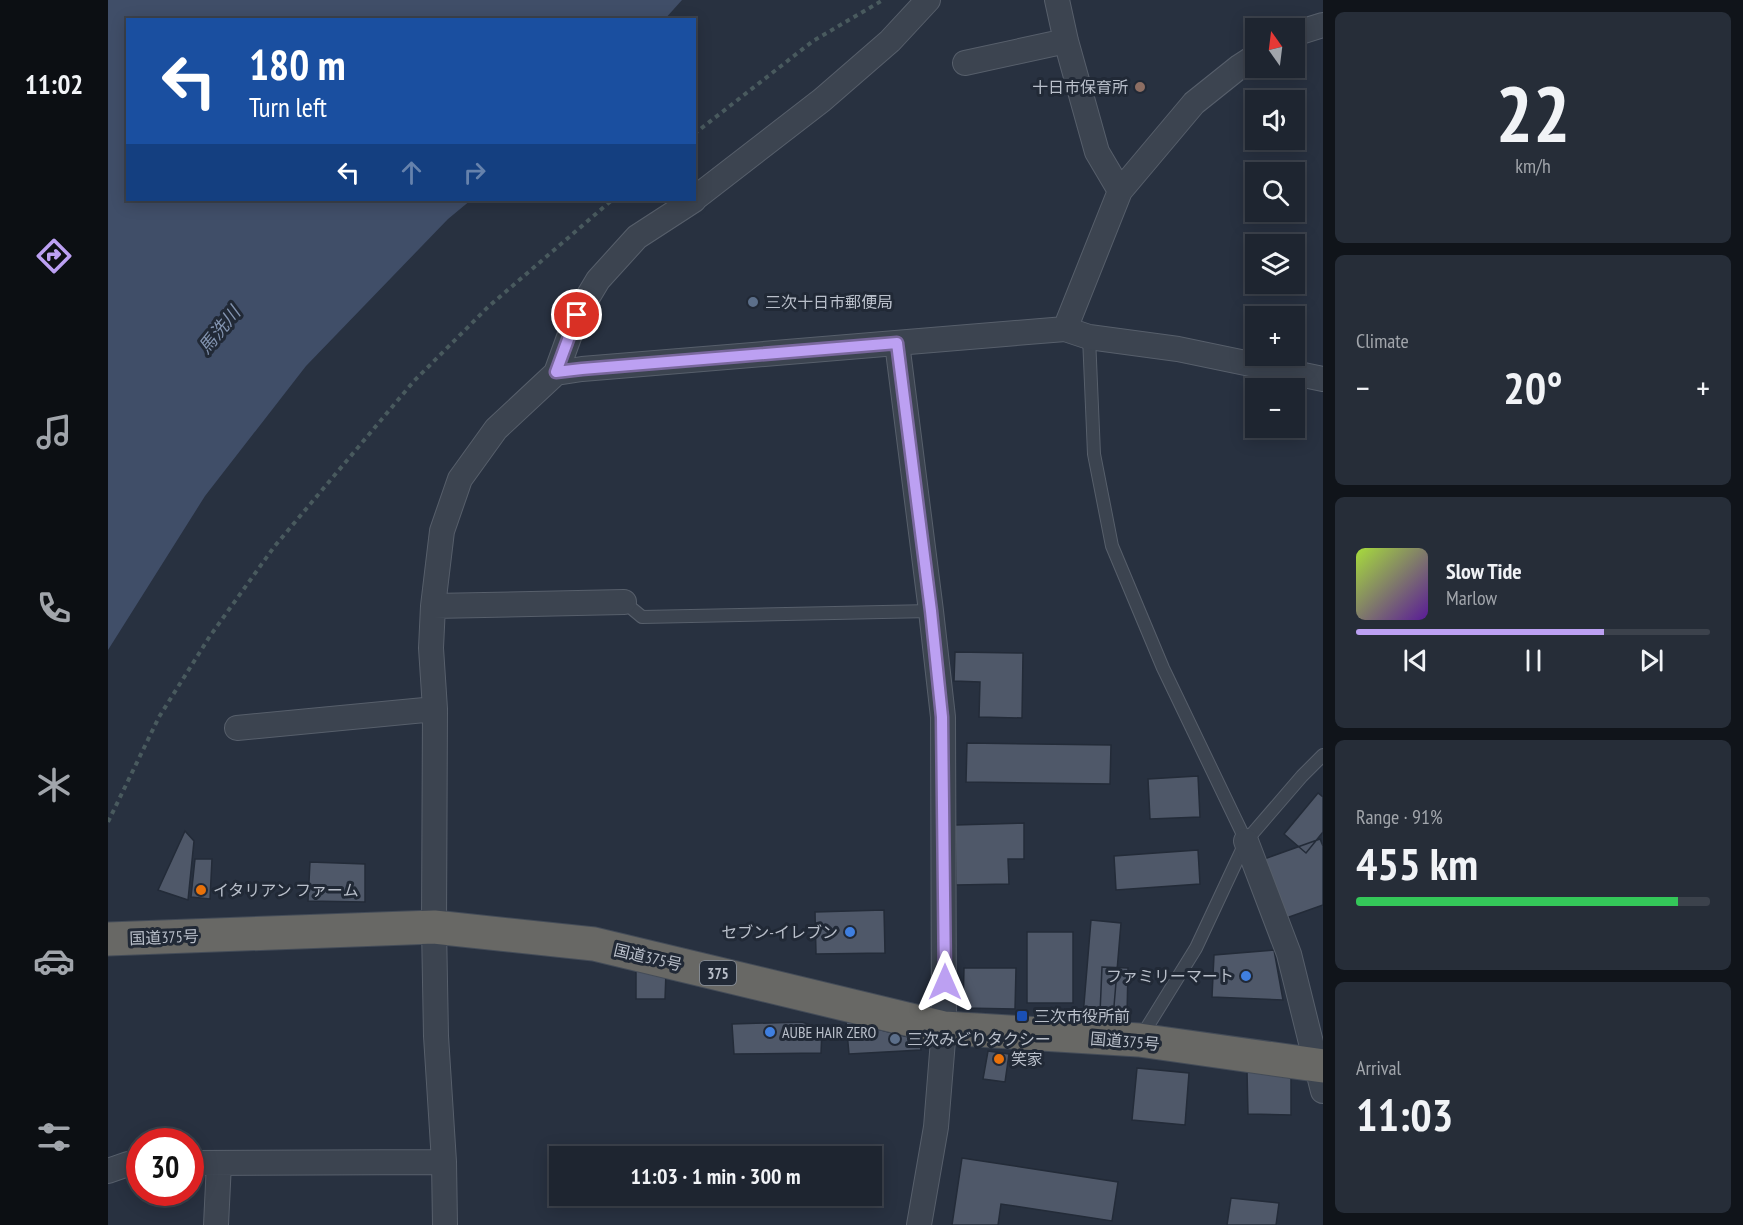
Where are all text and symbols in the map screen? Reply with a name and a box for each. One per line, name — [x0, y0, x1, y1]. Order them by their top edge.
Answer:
north arrow — [1245, 18, 1305, 78]
map controls — [1245, 18, 1305, 438]
text: 180 m — [249, 37, 346, 92]
icon: left — [150, 42, 228, 120]
text: 22 — [1496, 63, 1570, 164]
text: 11:02 — [25, 67, 83, 101]
place label: 十日市保育所 — [1032, 77, 1128, 97]
marker: 十日市保育所 — [1133, 80, 1147, 94]
text: Turn left — [249, 90, 327, 124]
button: sound — [1245, 90, 1305, 150]
text: km/h — [1515, 153, 1551, 179]
icon: left — [332, 156, 365, 189]
icon: ahead — [395, 156, 428, 189]
icon: right — [458, 156, 491, 189]
button: search — [1245, 162, 1305, 222]
button: layers — [1245, 234, 1305, 294]
icon: directions — [33, 235, 75, 277]
pin — [551, 289, 602, 340]
place label: 三次十日市郵便局 — [765, 292, 893, 312]
marker: 三次十日市郵便局 — [746, 295, 760, 309]
icon: arrive — [560, 298, 593, 331]
water label: 馬洗川 — [193, 300, 246, 358]
button: + — [1245, 306, 1305, 366]
text: Climate — [1356, 328, 1409, 354]
text: 20° — [1503, 358, 1563, 416]
text: − — [1356, 366, 1370, 409]
text: + — [1696, 366, 1710, 409]
button: − — [1245, 378, 1305, 438]
icon: music — [33, 411, 75, 453]
text: Slow Tide — [1446, 557, 1522, 585]
text: Marlow — [1446, 585, 1497, 611]
icon: phone — [33, 587, 75, 629]
icon: previous — [1399, 644, 1432, 677]
icon: pause — [1517, 644, 1550, 677]
icon: next — [1635, 644, 1668, 677]
icon: climate — [33, 764, 75, 806]
text: Range · 91% — [1356, 804, 1443, 830]
text: 455 km — [1356, 834, 1478, 892]
place label: イタリアン ファーム — [213, 880, 359, 900]
marker: イタリアン ファーム — [194, 883, 208, 897]
place label: セブン-イレブン — [721, 922, 838, 942]
marker: セブン-イレブン — [843, 925, 857, 939]
street label: 国道375号 — [129, 926, 199, 948]
street label: 国道375号 — [612, 939, 684, 975]
icon: car — [33, 940, 75, 982]
position arrow — [913, 950, 977, 1014]
road number: 375 — [700, 961, 736, 985]
place label: ファミリーマート — [1106, 966, 1234, 986]
marker: ファミリーマート — [1239, 969, 1253, 983]
place label: 三次市役所前 — [1034, 1006, 1130, 1026]
marker: 三次市役所前 — [1015, 1009, 1029, 1023]
place label: AUBE HAIR ZERO — [782, 1022, 877, 1042]
marker: AUBE HAIR ZERO — [763, 1025, 777, 1039]
street label: 国道375号 — [1089, 1028, 1161, 1054]
place label: 三次みどりタクシー — [907, 1029, 1051, 1049]
marker: 三次みどりタクシー — [888, 1032, 902, 1046]
place label: 笑家 — [1011, 1049, 1043, 1069]
marker: 笑家 — [992, 1052, 1006, 1066]
text: Arrival — [1356, 1055, 1401, 1081]
text: 11:03 — [1356, 1085, 1453, 1143]
icon: filters — [33, 1116, 75, 1158]
speed limit sign: 30 — [126, 1128, 204, 1206]
text: 11:03 · 1 min · 300 m — [630, 1162, 801, 1190]

